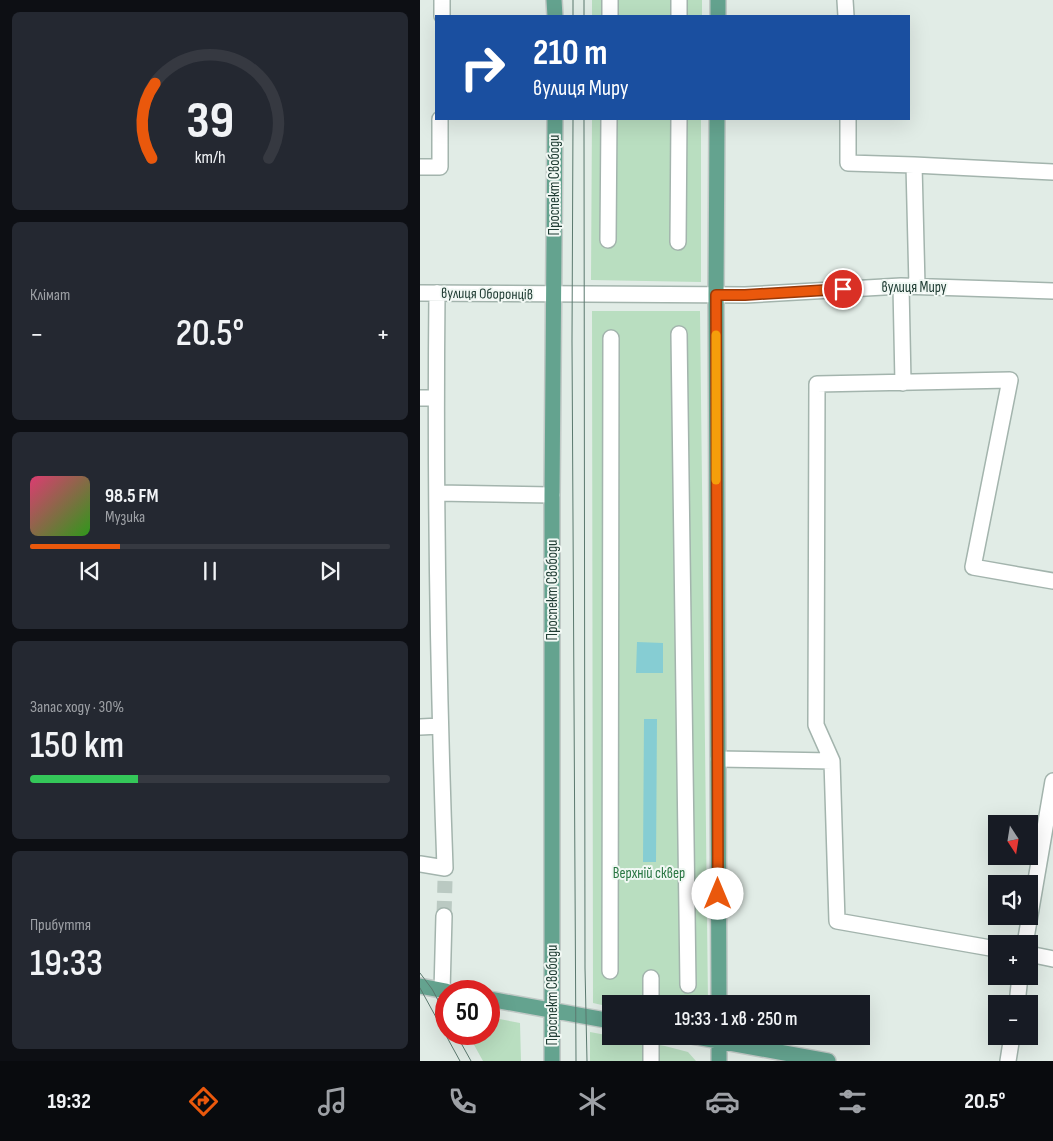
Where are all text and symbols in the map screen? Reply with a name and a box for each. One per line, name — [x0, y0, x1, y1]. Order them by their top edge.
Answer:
text: 210 m — [533, 32, 607, 75]
icon: right — [450, 35, 515, 100]
text: вулиця Миру — [533, 75, 628, 102]
text: 39 — [186, 90, 234, 153]
street label: Проспект Свободи — [545, 135, 564, 235]
text: km/h — [195, 147, 225, 168]
pin — [822, 268, 864, 310]
icon: arrive — [829, 275, 857, 303]
street label: вулиця Миру — [881, 278, 947, 297]
street label: вулиця Оборонців — [441, 284, 533, 304]
text: Клімат — [30, 286, 70, 305]
text: 20.5° — [176, 311, 244, 356]
text: − — [30, 318, 44, 351]
text: + — [376, 318, 390, 351]
text: 98.5 FM — [105, 485, 159, 508]
text: Музика — [105, 508, 145, 527]
street label: Проспект Свободи — [543, 540, 562, 640]
icon: previous — [76, 557, 104, 585]
icon: pause — [196, 557, 224, 585]
icon: next — [316, 557, 344, 585]
text: Запас ходу · 30% — [30, 698, 124, 717]
text: 150 km — [30, 723, 124, 768]
north arrow — [988, 815, 1038, 865]
map controls — [988, 815, 1038, 1045]
park label: Верхній сквер — [613, 864, 685, 883]
position arrow — [691, 867, 743, 919]
button: sound — [988, 875, 1038, 925]
text: Прибуття — [30, 916, 91, 935]
button: + — [988, 935, 1038, 985]
text: 19:33 — [30, 941, 103, 986]
street label: Проспект Свободи — [543, 945, 562, 1045]
speed limit sign: 50 — [435, 980, 500, 1045]
button: − — [988, 995, 1038, 1045]
text: 19:33 · 1 хв · 250 m — [675, 1008, 797, 1031]
icon: directions — [186, 1084, 221, 1119]
icon: music — [315, 1084, 350, 1119]
icon: phone — [445, 1084, 480, 1119]
icon: climate — [575, 1084, 610, 1119]
icon: car — [705, 1084, 740, 1119]
icon: filters — [835, 1084, 870, 1119]
text: 19:32 — [47, 1088, 91, 1115]
text: 20.5° — [964, 1088, 1006, 1115]

